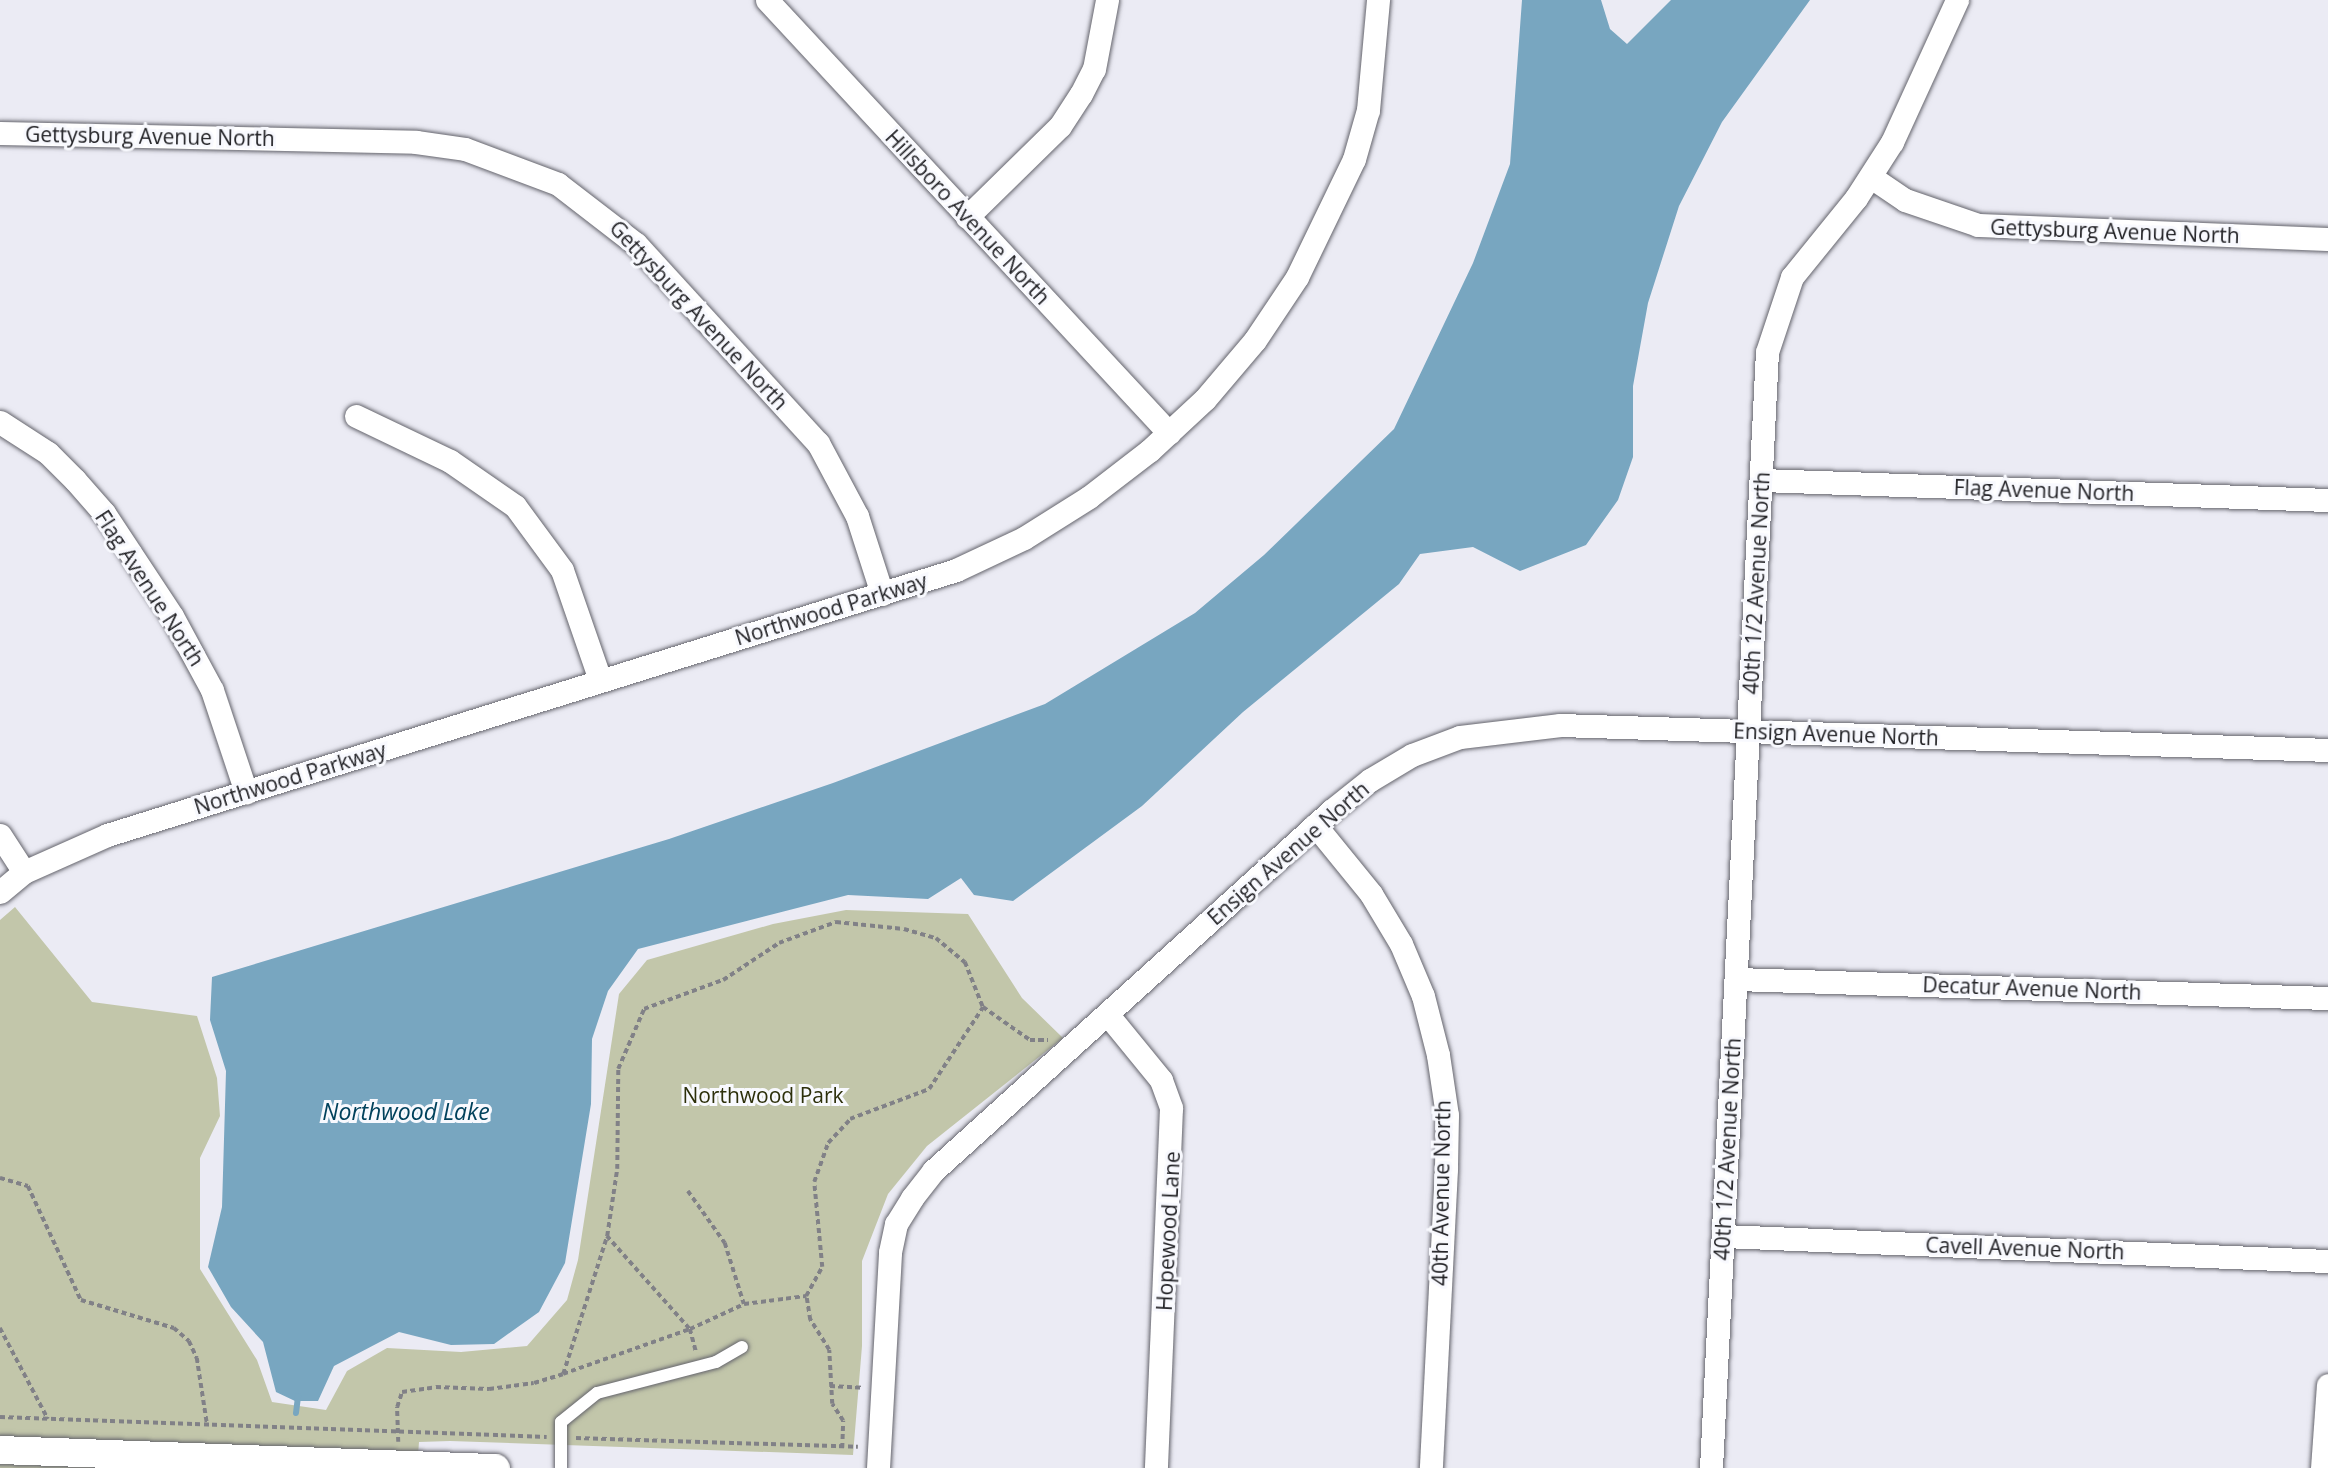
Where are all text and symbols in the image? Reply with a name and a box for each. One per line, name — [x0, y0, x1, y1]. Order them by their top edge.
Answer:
street label: Gettysburg Avenue North — [25, 121, 275, 151]
street label: Hillsboro Avenue North — [881, 124, 1055, 310]
street label: Gettysburg Avenue North — [1990, 214, 2240, 248]
street label: Gettysburg Avenue North — [605, 215, 793, 415]
street label: 40th 1/2 Avenue North — [1738, 471, 1774, 695]
street label: Flag Avenue North — [1953, 474, 2135, 506]
street label: Flag Avenue North — [90, 505, 210, 671]
street label: Northwood Parkway — [732, 568, 930, 650]
street label: Ensign Avenue North — [1733, 718, 1939, 750]
street label: Northwood Parkway — [191, 737, 389, 819]
street label: Ensign Avenue North — [1202, 776, 1374, 930]
street label: Decatur Avenue North — [1922, 972, 2142, 1004]
street label: 40th 1/2 Avenue North — [1709, 1037, 1745, 1261]
park label: Northwood Park — [682, 1082, 844, 1108]
water label: Northwood Lake — [322, 1097, 490, 1125]
street label: 40th Avenue North — [1427, 1100, 1455, 1286]
street label: Hopewood Lane — [1151, 1151, 1185, 1311]
street label: Cavell Avenue North — [1925, 1232, 2125, 1264]

